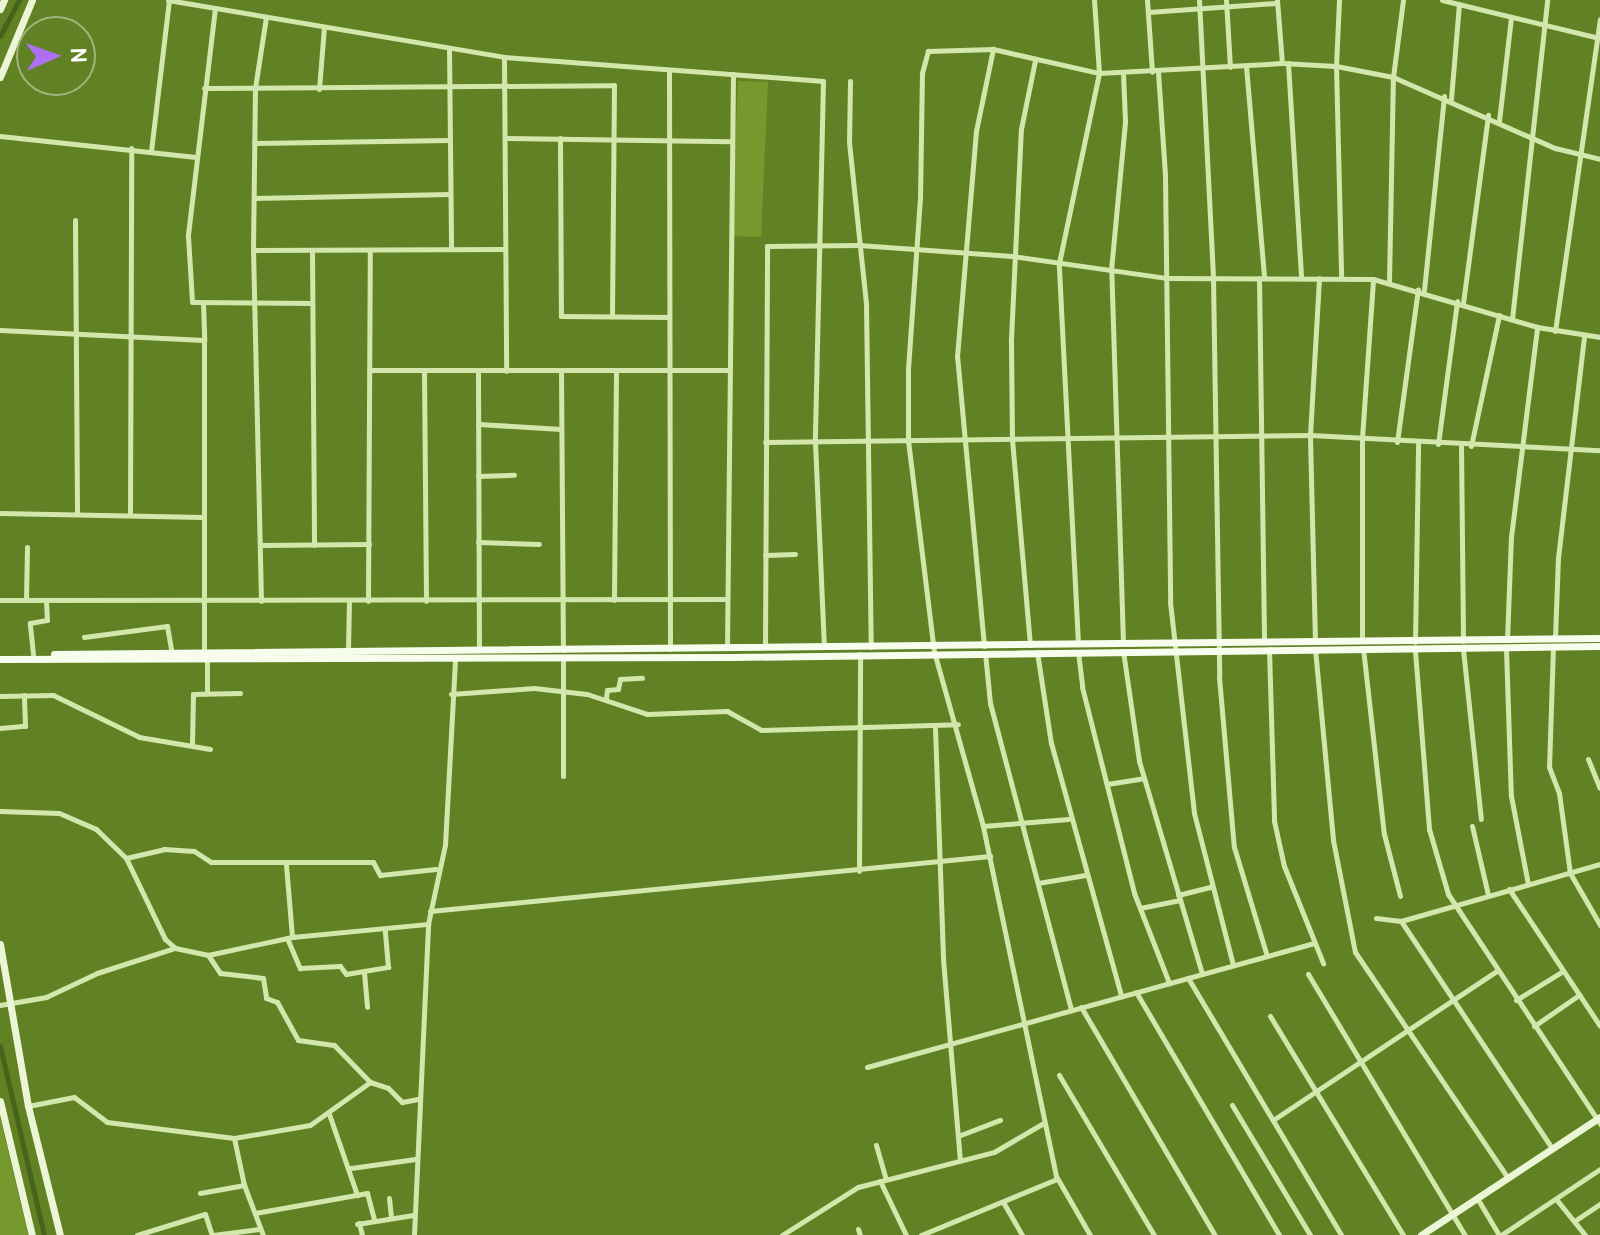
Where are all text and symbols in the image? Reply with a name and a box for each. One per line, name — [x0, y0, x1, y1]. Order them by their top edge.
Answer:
north arrow — [16, 16, 96, 96]
text: N — [65, 47, 92, 63]

